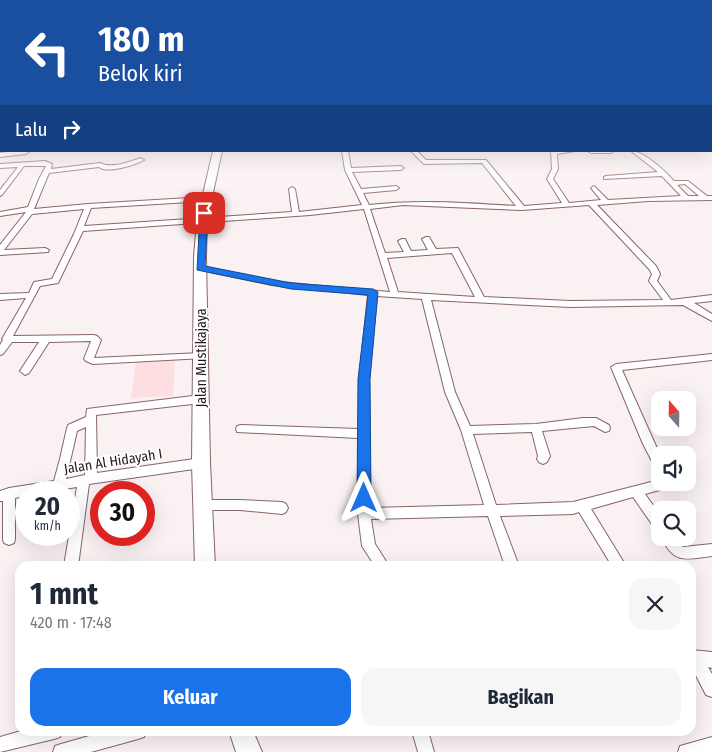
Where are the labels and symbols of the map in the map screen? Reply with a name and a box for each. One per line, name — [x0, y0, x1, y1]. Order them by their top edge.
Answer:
pin — [183, 192, 225, 234]
street label: Jalan Mustikajaya — [193, 308, 210, 408]
north arrow — [651, 391, 696, 436]
street label: Jalan Al Hidayah I — [63, 445, 164, 478]
position arrow — [337, 471, 389, 523]
speed limit sign: 30 — [90, 481, 155, 546]

